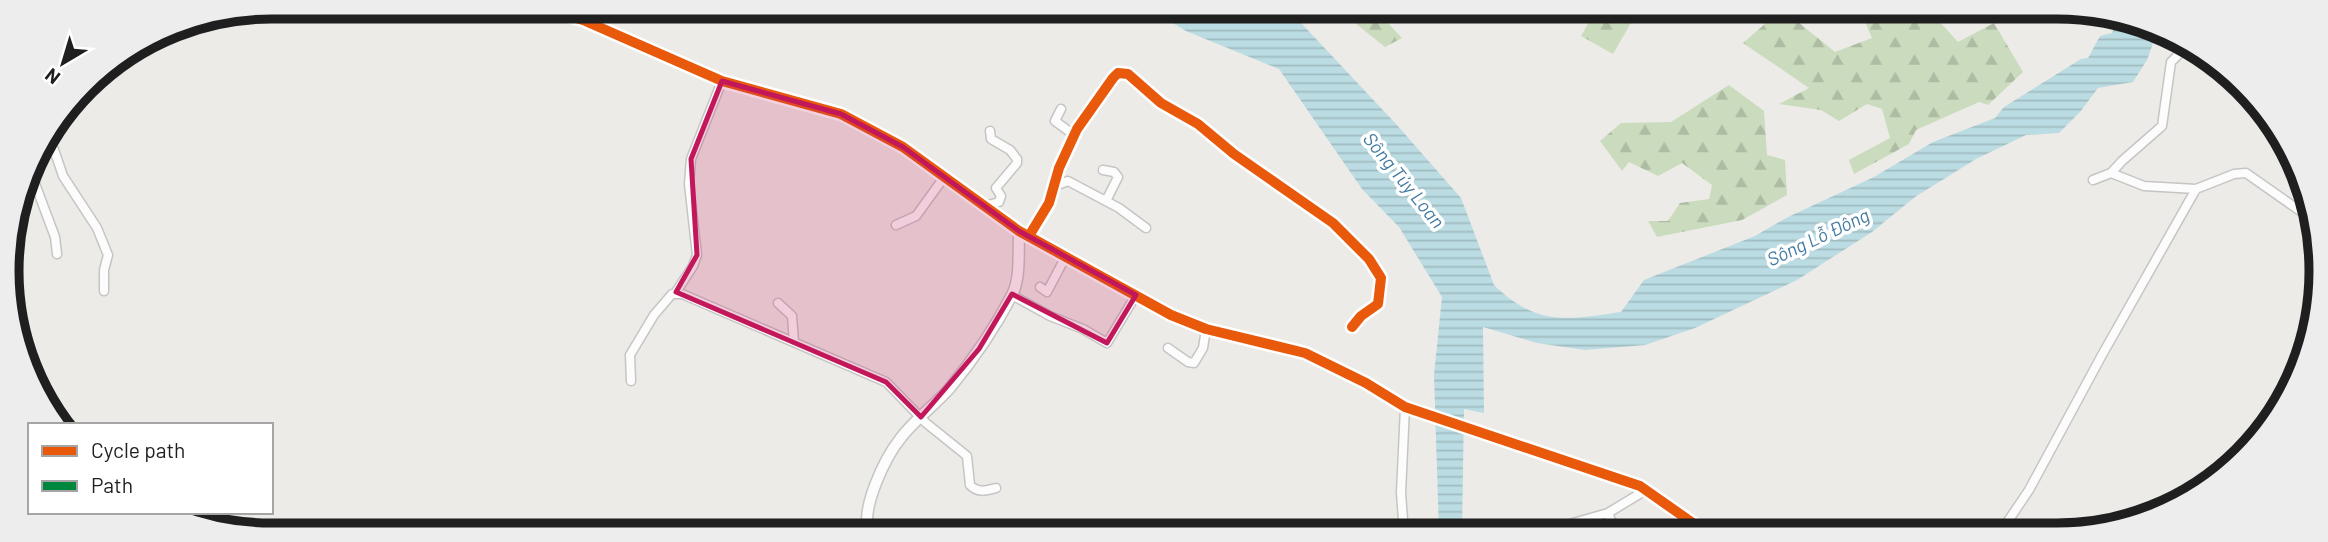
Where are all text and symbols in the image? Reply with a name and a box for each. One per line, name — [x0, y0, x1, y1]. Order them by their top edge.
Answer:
north arrow — [28, 28, 98, 98]
text: N — [40, 64, 64, 90]
water label: Sông Túy Loan — [1359, 127, 1450, 232]
water label: Sông Lỗ Đông — [1763, 203, 1873, 270]
legend — [28, 423, 273, 514]
text: Cycle path — [91, 437, 185, 462]
text: Path — [91, 472, 133, 497]

